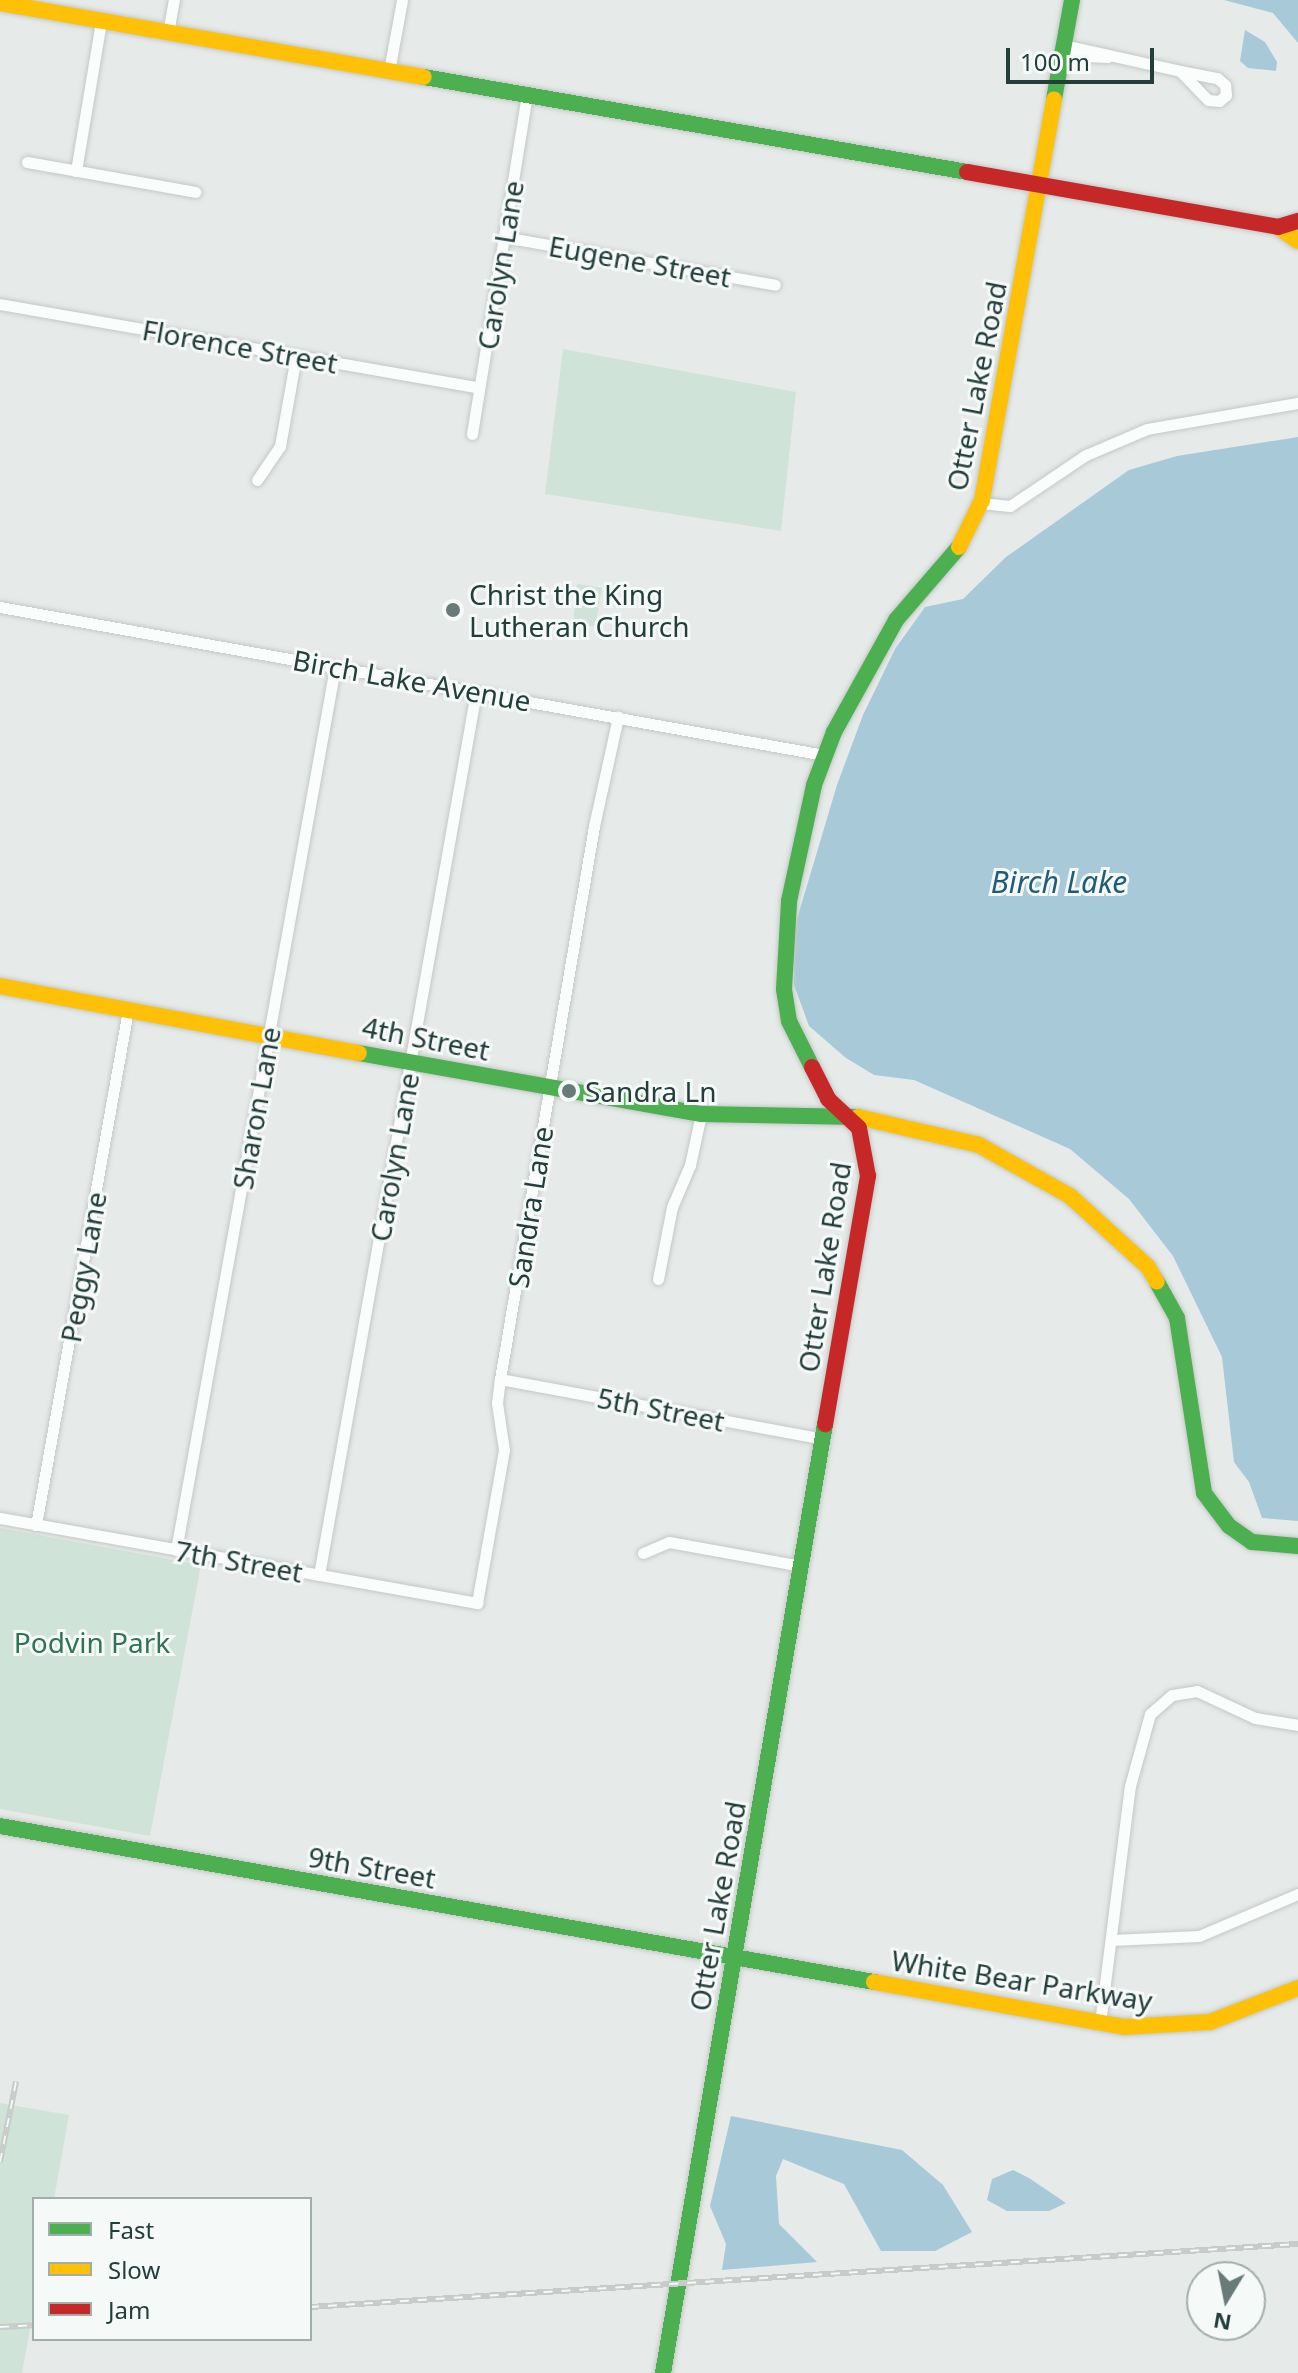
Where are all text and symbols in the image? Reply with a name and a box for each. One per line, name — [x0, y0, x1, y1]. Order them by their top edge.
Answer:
scale bar — [1010, 32, 1158, 82]
text: 100 m — [1020, 45, 1090, 78]
street label: Carolyn Lane — [470, 178, 530, 352]
street label: Eugene Street — [546, 228, 734, 294]
street label: Otter Lake Road — [939, 279, 1013, 493]
street label: Florence Street — [140, 312, 340, 380]
place label: Christ the King Lutheran Church — [469, 577, 690, 643]
marker: Christ the King Lutheran Church — [444, 601, 462, 619]
street label: Birch Lake Avenue — [290, 643, 534, 717]
water label: Birch Lake — [991, 864, 1127, 900]
street label: 4th Street — [360, 1009, 492, 1067]
street label: Sharon Lane — [225, 1024, 287, 1192]
street label: Carolyn Lane — [363, 1070, 425, 1244]
place label: Sandra Ln — [585, 1074, 717, 1108]
marker: Sandra Ln — [560, 1082, 578, 1100]
street label: Sandra Lane — [501, 1124, 559, 1290]
street label: Otter Lake Road — [791, 1159, 857, 1375]
street label: Peggy Lane — [53, 1189, 113, 1345]
street label: 5th Street — [595, 1380, 727, 1438]
street label: 7th Street — [173, 1533, 305, 1589]
park label: Podvin Park — [14, 1625, 170, 1659]
street label: Otter Lake Road — [682, 1798, 752, 2014]
street label: 9th Street — [306, 1839, 438, 1895]
street label: White Bear Parkway — [889, 1943, 1155, 2017]
legend — [32, 2197, 312, 2341]
text: Fast — [108, 2213, 154, 2246]
text: Slow — [108, 2253, 160, 2286]
north arrow — [1186, 2261, 1266, 2341]
text: Jam — [108, 2293, 150, 2326]
text: N — [1211, 2306, 1234, 2339]

